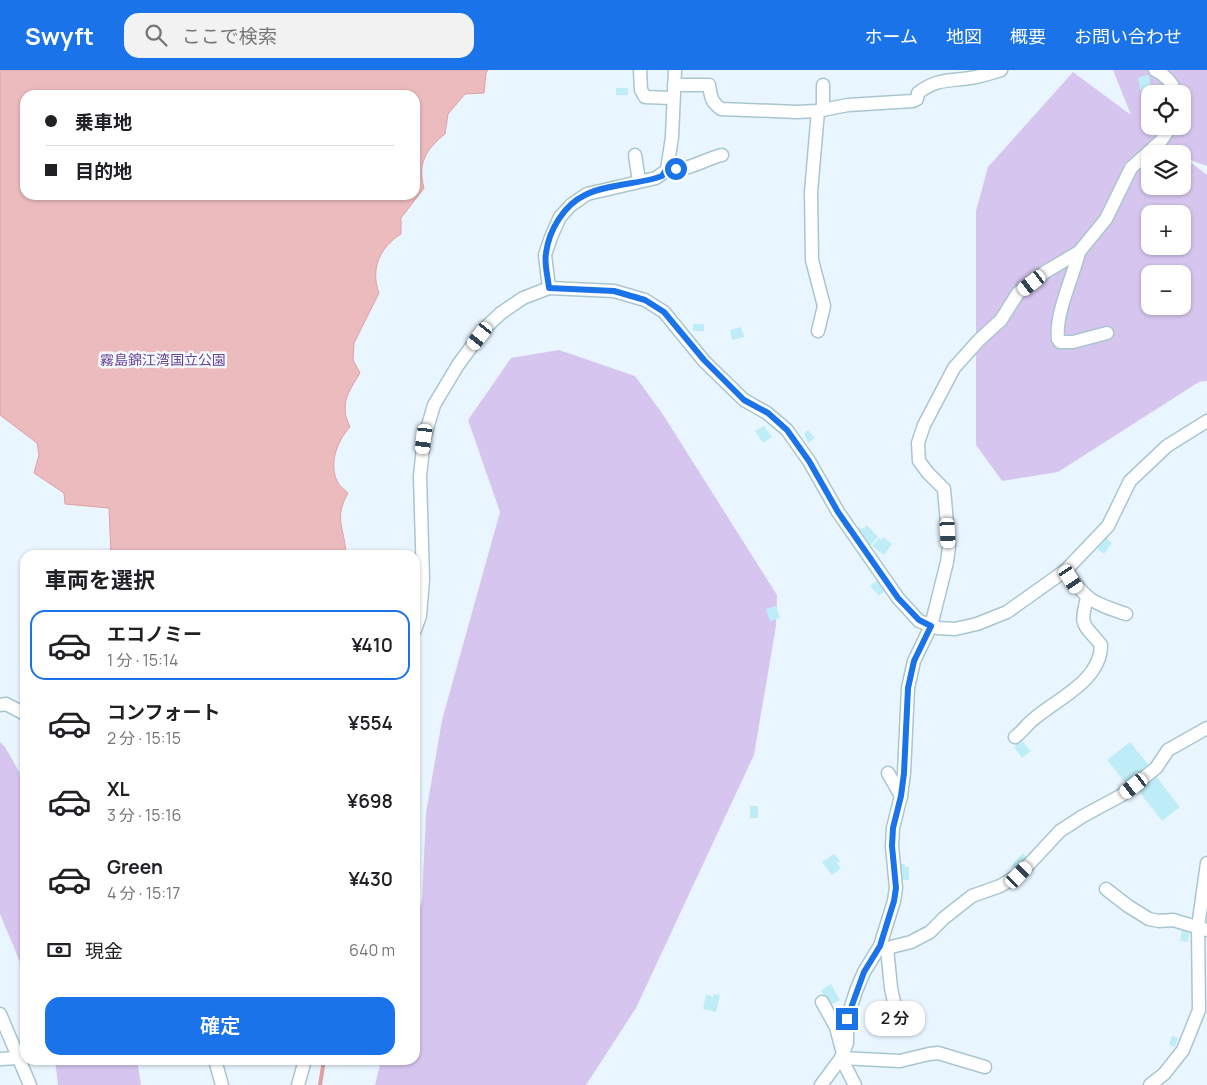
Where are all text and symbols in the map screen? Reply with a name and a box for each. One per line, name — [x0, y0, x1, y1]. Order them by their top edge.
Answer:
search box — [124, 13, 474, 58]
text: Swyft — [25, 19, 94, 52]
icon: search — [142, 21, 170, 49]
text: ここで検索 — [182, 23, 277, 49]
text: ホーム — [865, 24, 918, 48]
text: 地図 — [946, 24, 982, 48]
text: 概要 — [1010, 24, 1046, 48]
text: お問い合わせ — [1074, 24, 1182, 48]
map controls — [1141, 85, 1191, 315]
button: locate — [1141, 85, 1191, 135]
text: 乗車地 — [75, 109, 132, 135]
button: layers — [1141, 145, 1191, 195]
text: 目的地 — [75, 158, 132, 184]
route start — [665, 158, 687, 180]
button: + — [1141, 205, 1191, 255]
button: − — [1141, 265, 1191, 315]
car — [1015, 268, 1048, 298]
car — [464, 320, 495, 352]
park label: 霧島錦江湾国立公園 — [100, 350, 226, 369]
car — [414, 423, 433, 455]
car — [939, 518, 956, 548]
car — [1056, 562, 1085, 596]
text: 車両を選択 — [45, 565, 155, 595]
text: エコノミー — [107, 621, 202, 647]
icon: car — [47, 623, 92, 668]
text: ¥410 — [351, 632, 393, 658]
text: 1 分 · 15:14 — [107, 649, 178, 671]
text: コンフォート — [107, 699, 220, 725]
icon: car — [47, 701, 92, 746]
text: ¥554 — [348, 710, 393, 736]
text: 2 分 · 15:15 — [107, 727, 181, 749]
car — [1117, 771, 1150, 801]
text: XL — [107, 776, 130, 802]
icon: car — [47, 779, 92, 824]
text: ¥698 — [347, 788, 393, 814]
text: 3 分 · 15:16 — [107, 804, 182, 826]
text: Green — [107, 854, 163, 880]
icon: car — [47, 857, 92, 902]
car — [1003, 859, 1034, 891]
text: ¥430 — [349, 866, 393, 892]
text: 4 分 · 15:17 — [107, 882, 180, 904]
icon: cash — [45, 936, 73, 964]
text: 現金 — [85, 938, 123, 964]
text: 640 m — [349, 939, 395, 961]
button: 確定 — [45, 997, 395, 1055]
callout: 2 分 — [864, 1002, 924, 1036]
text: 2 分 — [881, 1007, 909, 1029]
route end — [836, 1008, 858, 1030]

